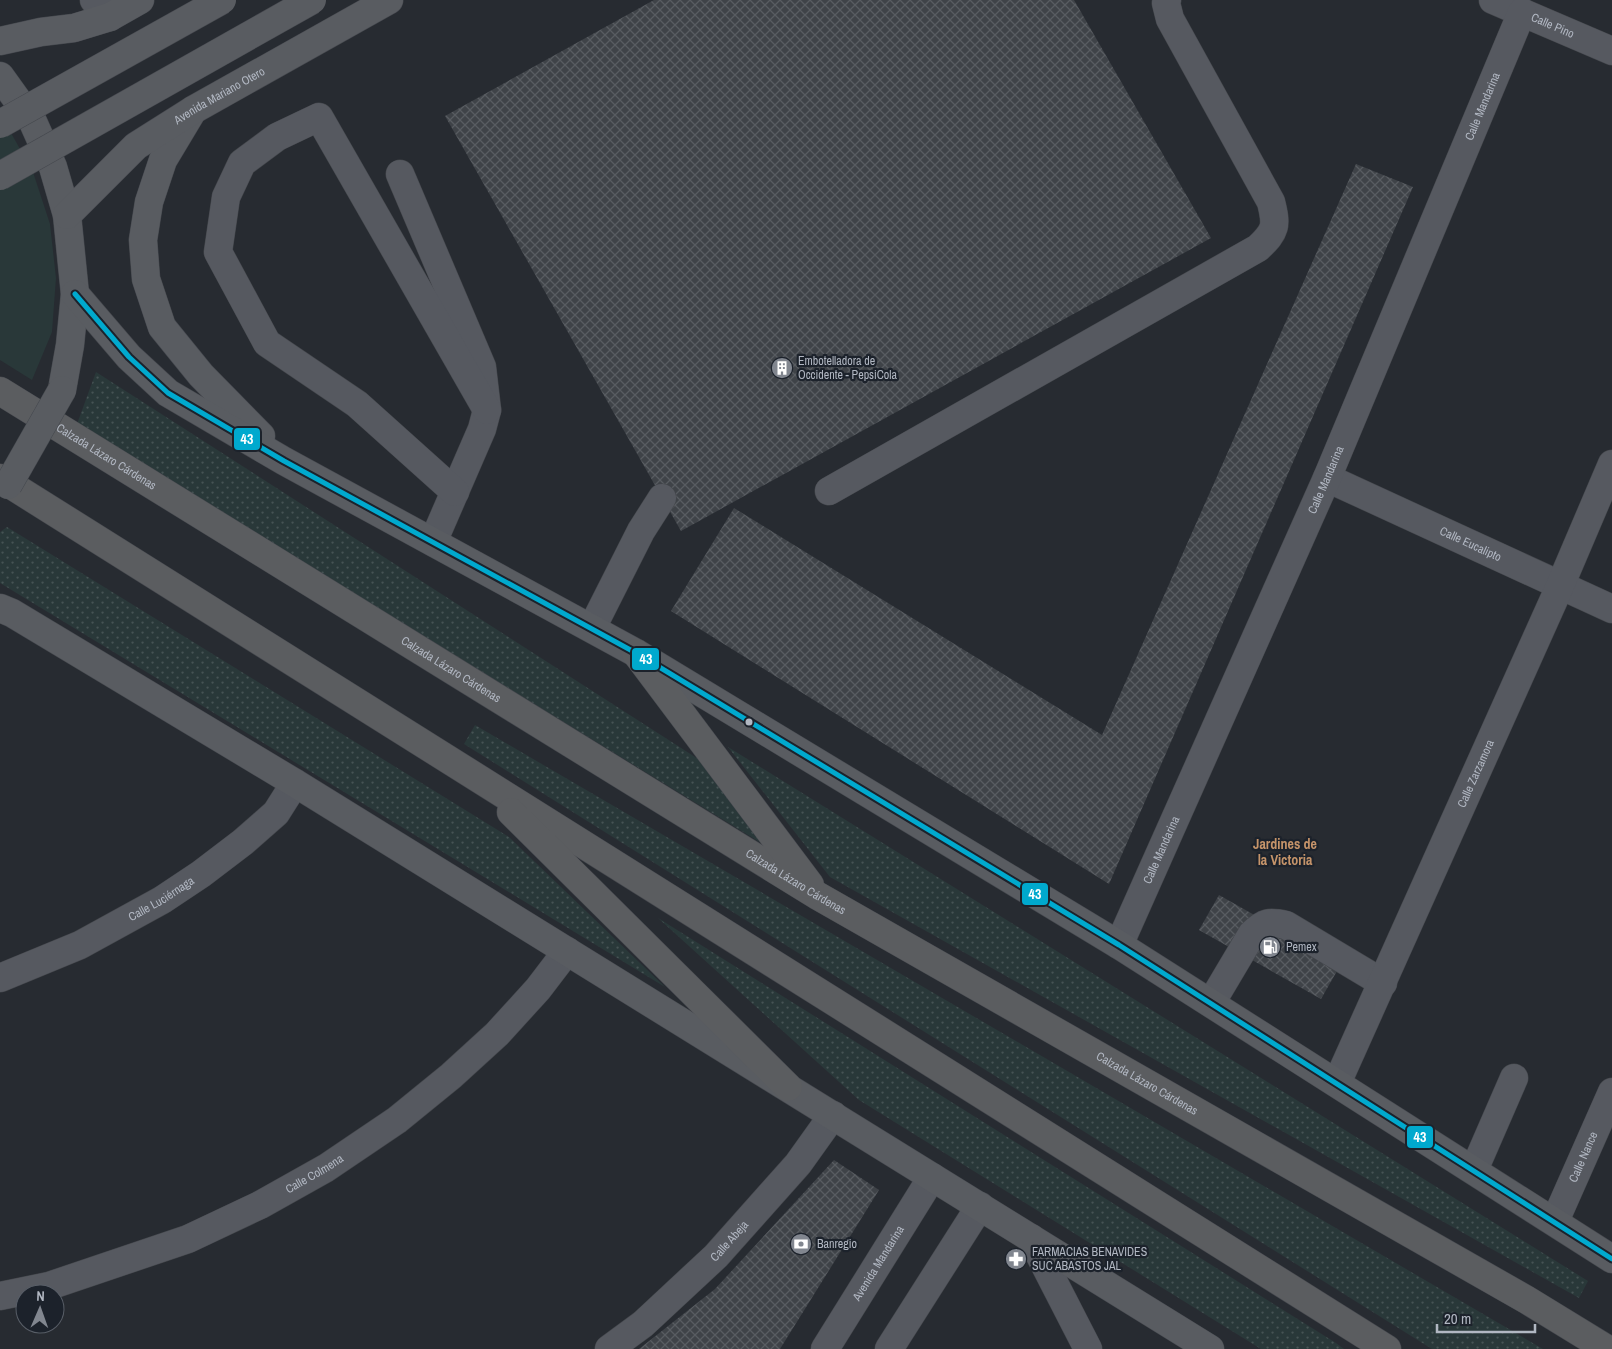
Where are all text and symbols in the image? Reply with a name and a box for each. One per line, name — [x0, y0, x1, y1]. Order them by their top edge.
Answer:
street label: Calle Pino — [1529, 9, 1577, 42]
street label: Avenida Mariano Otero — [170, 63, 268, 129]
street label: Calle Mandarina — [1461, 70, 1504, 143]
place label: Embotelladora de Occidente - PepsiCola — [798, 353, 898, 383]
building icon: Embotelladora de Occidente - PepsiCola — [770, 356, 794, 380]
street label: Calzada Lázaro Cárdenas — [53, 420, 159, 494]
line badge: 43 — [233, 427, 261, 451]
text: 43 — [241, 430, 253, 448]
street label: Calle Mandarina — [1304, 443, 1348, 516]
street label: Calle Eucalipto — [1437, 523, 1504, 565]
street label: Calzada Lázaro Cárdenas — [398, 633, 504, 706]
line badge: 43 — [631, 647, 660, 671]
text: 43 — [640, 650, 652, 668]
unlabelled marker — [744, 717, 754, 727]
street label: Calle Zarzamora — [1454, 737, 1498, 810]
street label: Calle Mandarina — [1139, 813, 1184, 886]
district label: Jardines de la Victoria — [1253, 835, 1317, 869]
street label: Calzada Lázaro Cárdenas — [743, 845, 849, 918]
street label: Calle Luciérnaga — [125, 872, 198, 925]
line badge: 43 — [1021, 882, 1049, 906]
text: 43 — [1029, 885, 1041, 903]
fuel station icon: Pemex — [1258, 935, 1282, 959]
place label: Pemex — [1286, 939, 1317, 955]
street label: Calzada Lázaro Cárdenas — [1093, 1048, 1201, 1119]
line badge: 43 — [1406, 1125, 1434, 1149]
text: 43 — [1414, 1128, 1426, 1146]
street label: Calle Nance — [1565, 1129, 1601, 1185]
street label: Calle Colmena — [283, 1150, 347, 1197]
street label: Calle Abeja — [707, 1217, 752, 1265]
street label: Avenida Mandarina — [848, 1222, 908, 1305]
bank icon: Banregio — [789, 1232, 813, 1256]
place label: Banregio — [817, 1236, 857, 1252]
place label: FARMACIAS BENAVIDES SUC ABASTOS JAL — [1032, 1244, 1148, 1274]
pharmacy icon: FARMACIAS BENAVIDES SUC ABASTOS JAL — [1004, 1247, 1028, 1271]
north arrow — [15, 1284, 65, 1334]
text: N — [36, 1287, 45, 1305]
scale bar — [1437, 1302, 1534, 1334]
text: 20 m — [1444, 1308, 1471, 1329]

